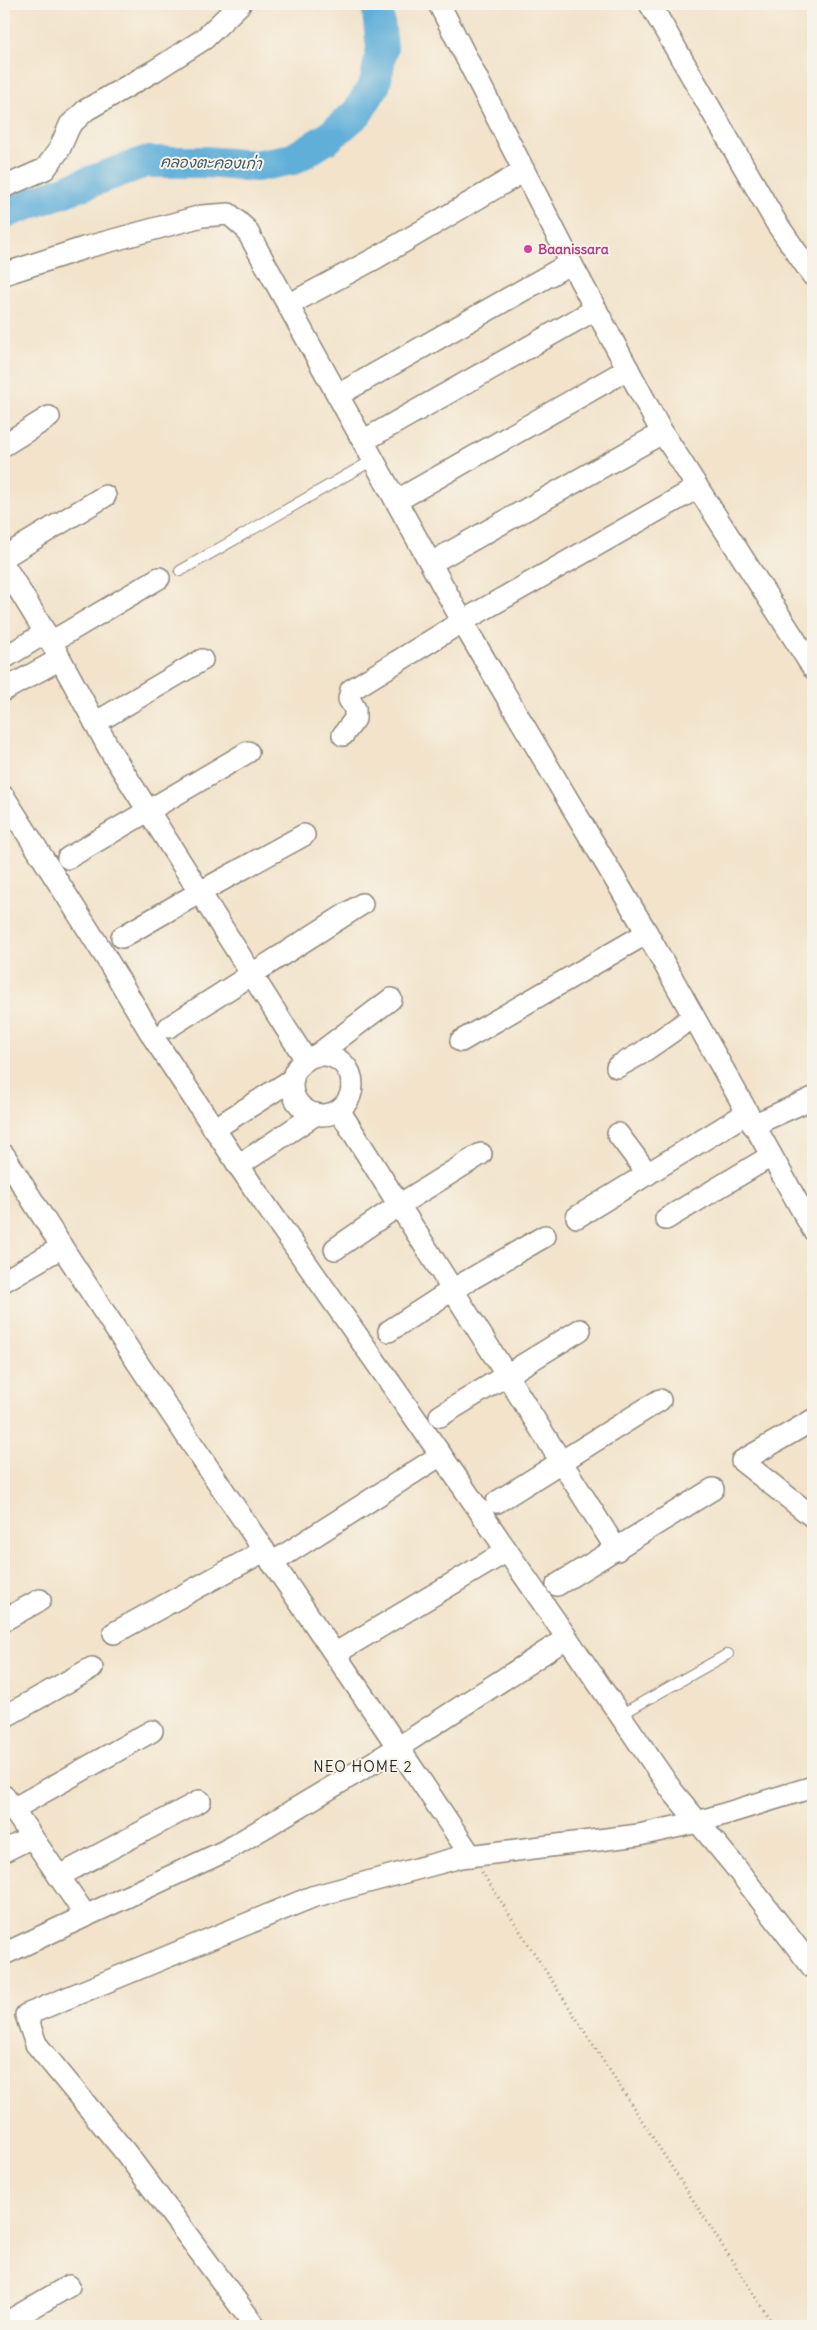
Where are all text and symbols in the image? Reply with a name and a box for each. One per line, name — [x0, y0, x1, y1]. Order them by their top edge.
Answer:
water label: คลองตะคองเก่า — [160, 152, 263, 173]
place label: Baanissara — [538, 240, 609, 258]
marker: Baanissara — [522, 243, 534, 255]
district label: NEO HOME 2 — [313, 1757, 413, 1776]

